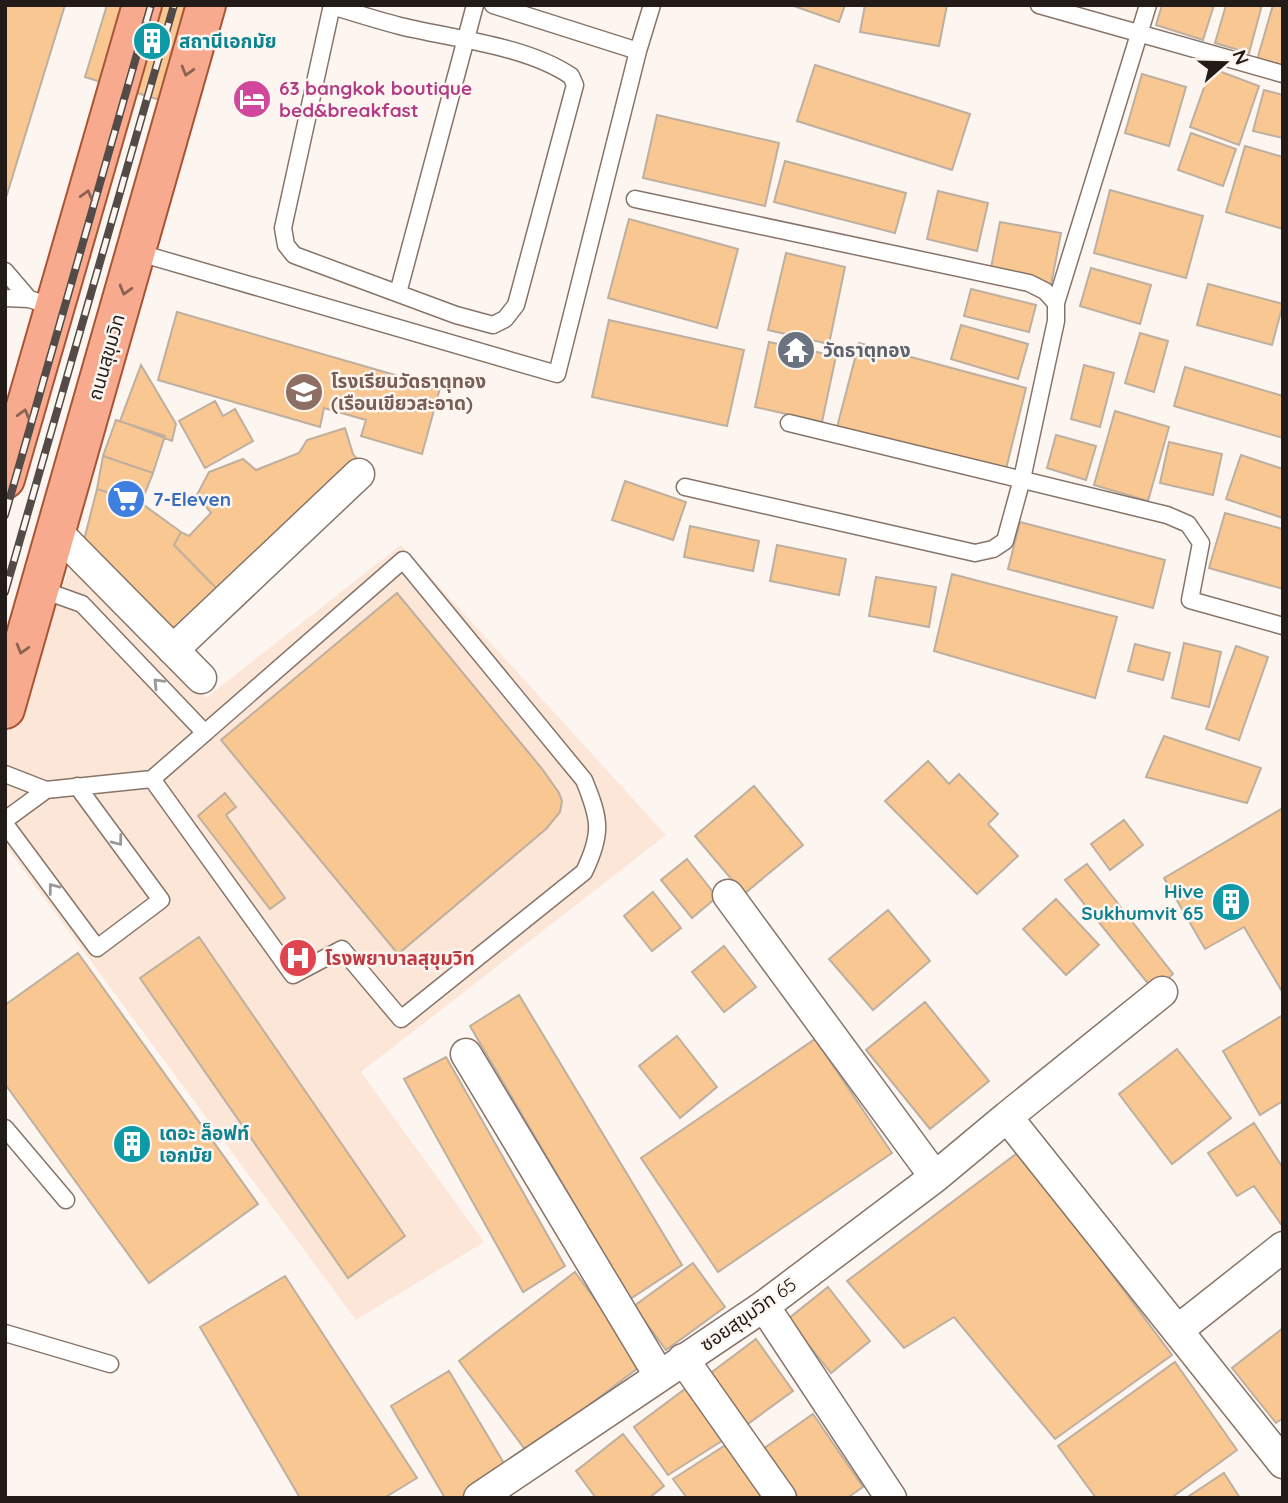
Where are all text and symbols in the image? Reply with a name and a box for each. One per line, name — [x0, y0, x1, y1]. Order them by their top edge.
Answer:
building icon: สถานีเอกมัย — [131, 20, 173, 62]
north arrow — [1190, 28, 1260, 98]
place label: สถานีเอกมัย — [179, 29, 276, 53]
text: N — [1227, 47, 1255, 68]
one-way arrow — [181, 65, 196, 77]
place label: 63 bangkok boutique bed&breakfast — [279, 76, 472, 122]
hotel icon: 63 bangkok boutique bed&breakfast — [231, 78, 273, 120]
one-way arrow — [79, 189, 94, 201]
one-way arrow — [119, 283, 133, 295]
street label: ถนนสุขุมวิท — [82, 311, 130, 403]
temple icon: วัดธาตุทอง — [775, 329, 817, 371]
place label: วัดธาตุทอง — [823, 338, 911, 362]
place label: โรงเรียนวัดธาตุทอง (เรือนเขียวสะอาด) — [331, 369, 486, 415]
school or university icon: โรงเรียนวัดธาตุทอง (เรือนเขียวสะอาด) — [283, 371, 325, 413]
one-way arrow — [16, 408, 30, 420]
supermarket icon: 7-Eleven — [105, 478, 147, 520]
place label: 7-Eleven — [153, 487, 231, 511]
one-way arrow — [16, 642, 31, 654]
one-way arrow — [153, 678, 166, 691]
one-way arrow — [110, 833, 122, 846]
place label: Hive Sukhumvit 65 — [1081, 879, 1204, 925]
building icon: Hive Sukhumvit 65 — [1210, 881, 1252, 923]
one-way arrow — [48, 883, 61, 896]
hospital icon: โรงพยาบาลสุขุมวิท — [277, 937, 319, 979]
place label: โรงพยาบาลสุขุมวิท — [325, 946, 475, 970]
place label: เดอะ ล็อฟท์ เอกมัย — [159, 1121, 249, 1167]
building icon: เดอะ ล็อฟท์ เอกมัย — [111, 1123, 153, 1165]
street label: ซอยสุขุมวิท 65 — [695, 1272, 801, 1356]

